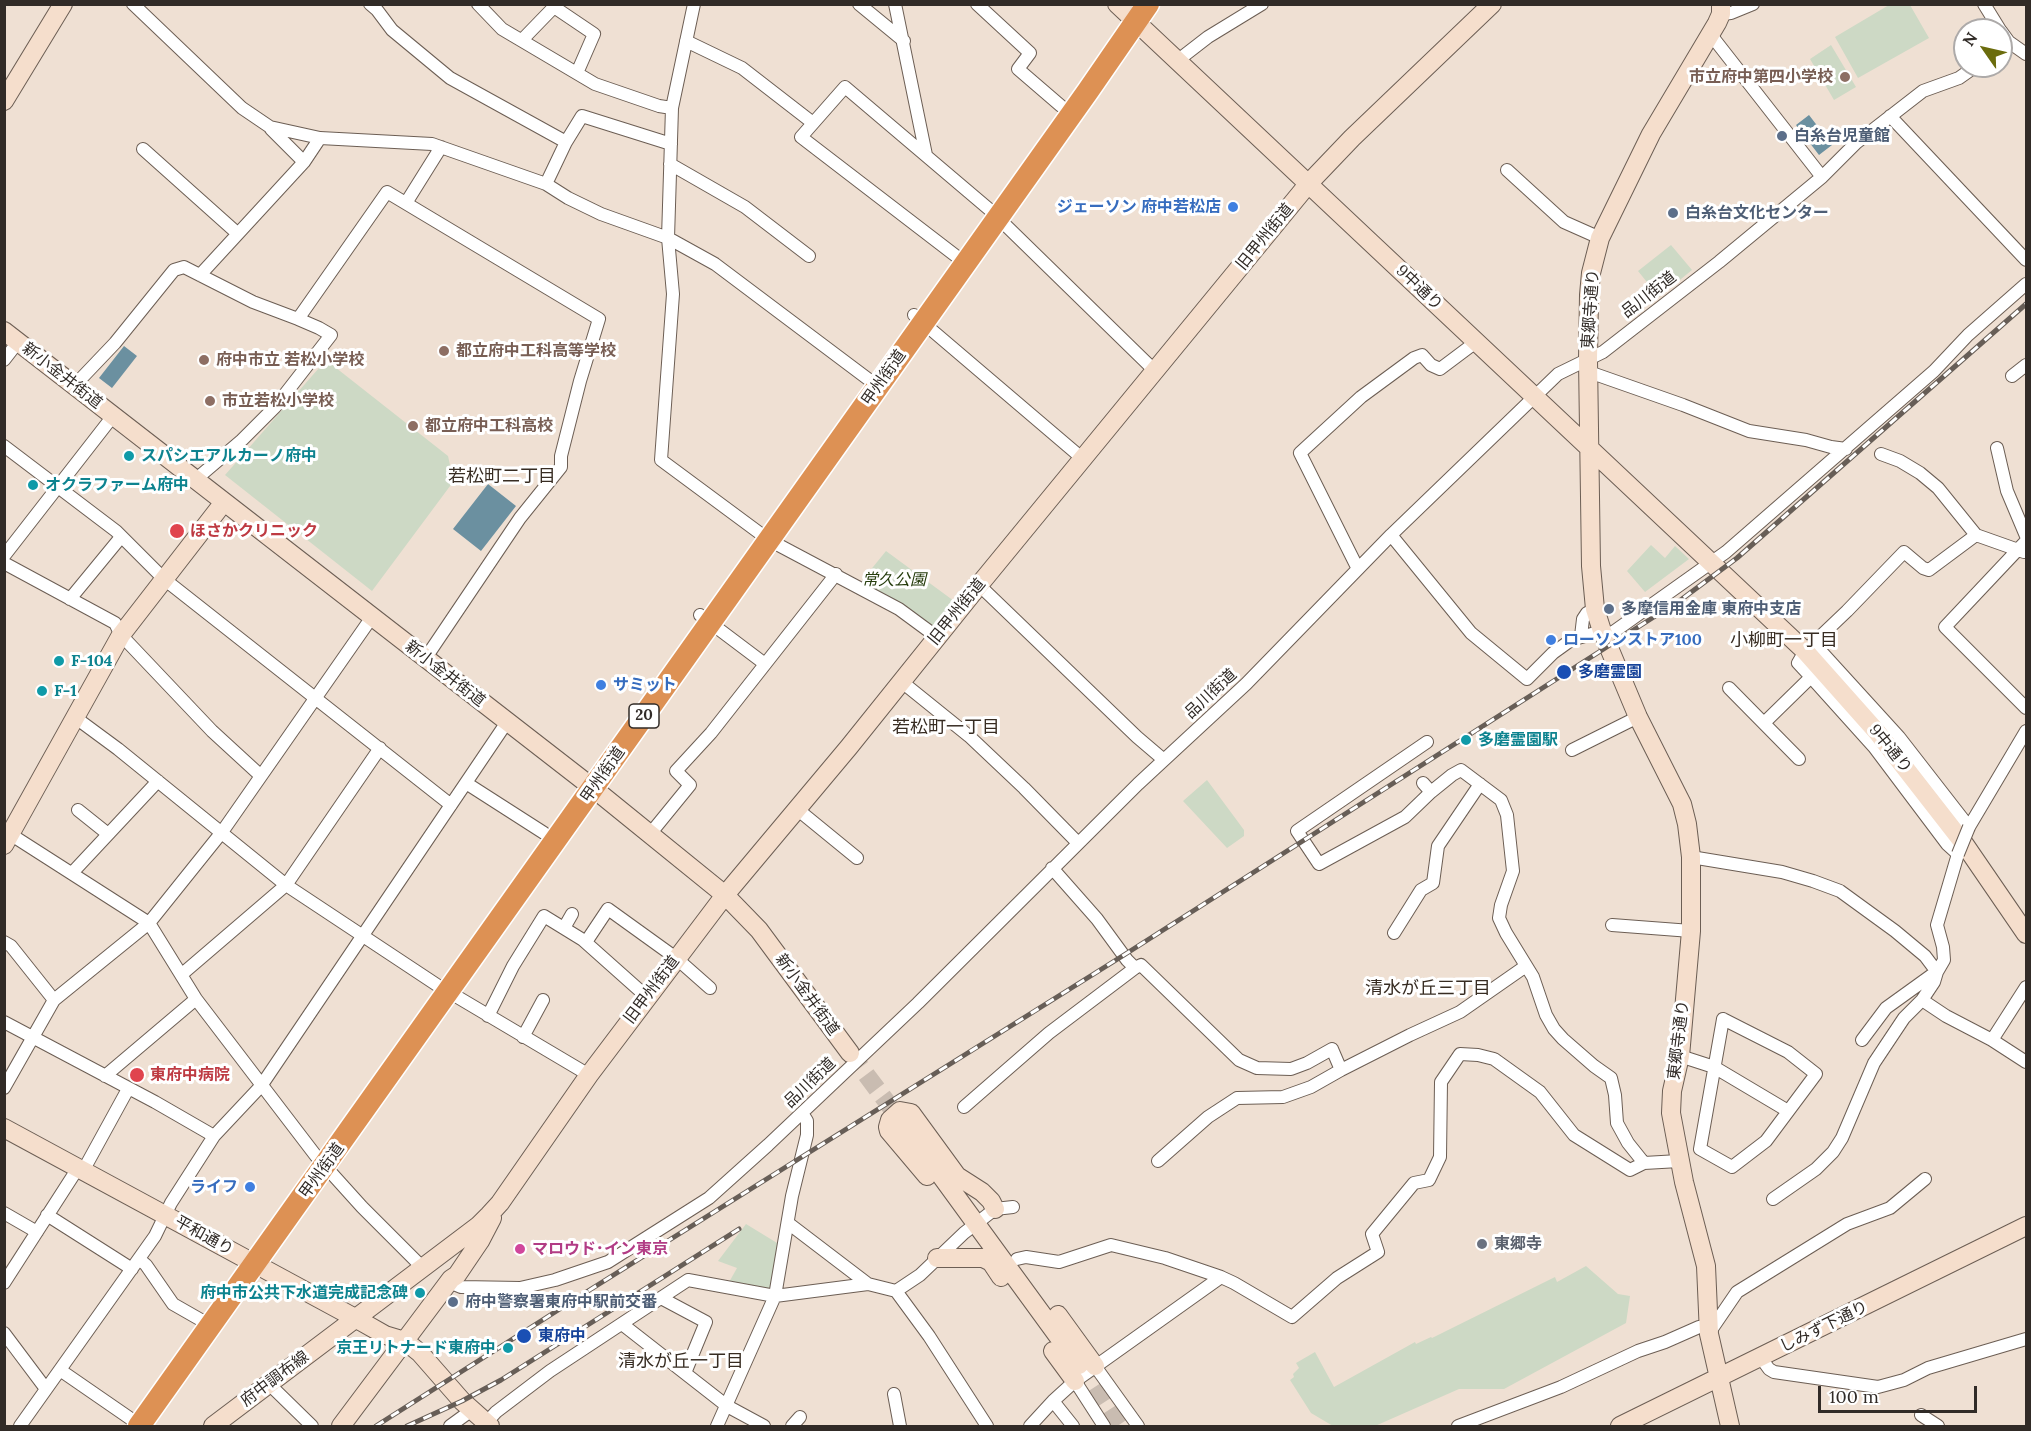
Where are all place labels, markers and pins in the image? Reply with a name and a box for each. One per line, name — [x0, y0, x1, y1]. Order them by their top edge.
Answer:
place label: 市立府中第四小学校 — [1689, 67, 1833, 87]
marker: 市立府中第四小学校 — [1838, 70, 1852, 84]
place label: 白糸台児童館 — [1794, 126, 1890, 146]
marker: 白糸台児童館 — [1775, 129, 1789, 143]
place label: ジェーソン 府中若松店 — [1057, 197, 1221, 217]
marker: ジェーソン 府中若松店 — [1226, 200, 1240, 214]
place label: 白糸台文化センター — [1685, 203, 1829, 223]
marker: 白糸台文化センター — [1666, 206, 1680, 220]
place label: 都立府中工科高等学校 — [456, 341, 616, 361]
marker: 都立府中工科高等学校 — [437, 344, 451, 358]
place label: 府中市立 若松小学校 — [216, 350, 364, 370]
marker: 府中市立 若松小学校 — [197, 353, 211, 367]
place label: 市立若松小学校 — [222, 391, 334, 411]
marker: 市立若松小学校 — [203, 394, 217, 408]
place label: 都立府中工科高校 — [425, 416, 553, 436]
marker: 都立府中工科高校 — [406, 419, 420, 433]
place label: スパシエアルカーノ府中 — [141, 446, 317, 466]
marker: スパシエアルカーノ府中 — [122, 449, 136, 463]
place label: オクラファーム府中 — [45, 475, 189, 495]
marker: オクラファーム府中 — [26, 478, 40, 492]
place label: ほさかクリニック — [190, 521, 318, 541]
marker: ほさかクリニック — [168, 522, 186, 540]
place label: 多摩信用金庫 東府中支店 — [1621, 599, 1801, 619]
marker: 多摩信用金庫 東府中支店 — [1602, 602, 1616, 616]
place label: ローソンストア100 — [1563, 630, 1702, 650]
marker: ローソンストア100 — [1544, 633, 1558, 647]
place label: F-104 — [71, 651, 113, 671]
marker: F-104 — [52, 654, 66, 668]
place label: 多磨霊園 — [1578, 662, 1642, 682]
marker: 多磨霊園 — [1555, 663, 1573, 681]
place label: サミット — [613, 675, 677, 695]
marker: サミット — [594, 678, 608, 692]
place label: F-1 — [54, 681, 77, 701]
marker: F-1 — [35, 684, 49, 698]
place label: 多磨霊園駅 — [1478, 730, 1558, 750]
marker: 多磨霊園駅 — [1459, 733, 1473, 747]
place label: 東府中病院 — [150, 1065, 230, 1085]
marker: 東府中病院 — [128, 1066, 146, 1084]
place label: ライフ — [190, 1177, 238, 1197]
marker: ライフ — [243, 1180, 257, 1194]
place label: 東郷寺 — [1494, 1234, 1542, 1254]
marker: 東郷寺 — [1475, 1237, 1489, 1251]
place label: マロウド･イン東京 — [532, 1239, 668, 1259]
marker: マロウド･イン東京 — [513, 1242, 527, 1256]
place label: 府中市公共下水道完成記念碑 — [200, 1283, 408, 1303]
marker: 府中市公共下水道完成記念碑 — [413, 1286, 427, 1300]
place label: 府中警察署東府中駅前交番 — [465, 1292, 657, 1312]
marker: 府中警察署東府中駅前交番 — [446, 1295, 460, 1309]
place label: 東府中 — [538, 1326, 586, 1346]
marker: 東府中 — [515, 1327, 533, 1345]
place label: 京王リトナード東府中 — [336, 1338, 496, 1358]
marker: 京王リトナード東府中 — [501, 1341, 515, 1355]

